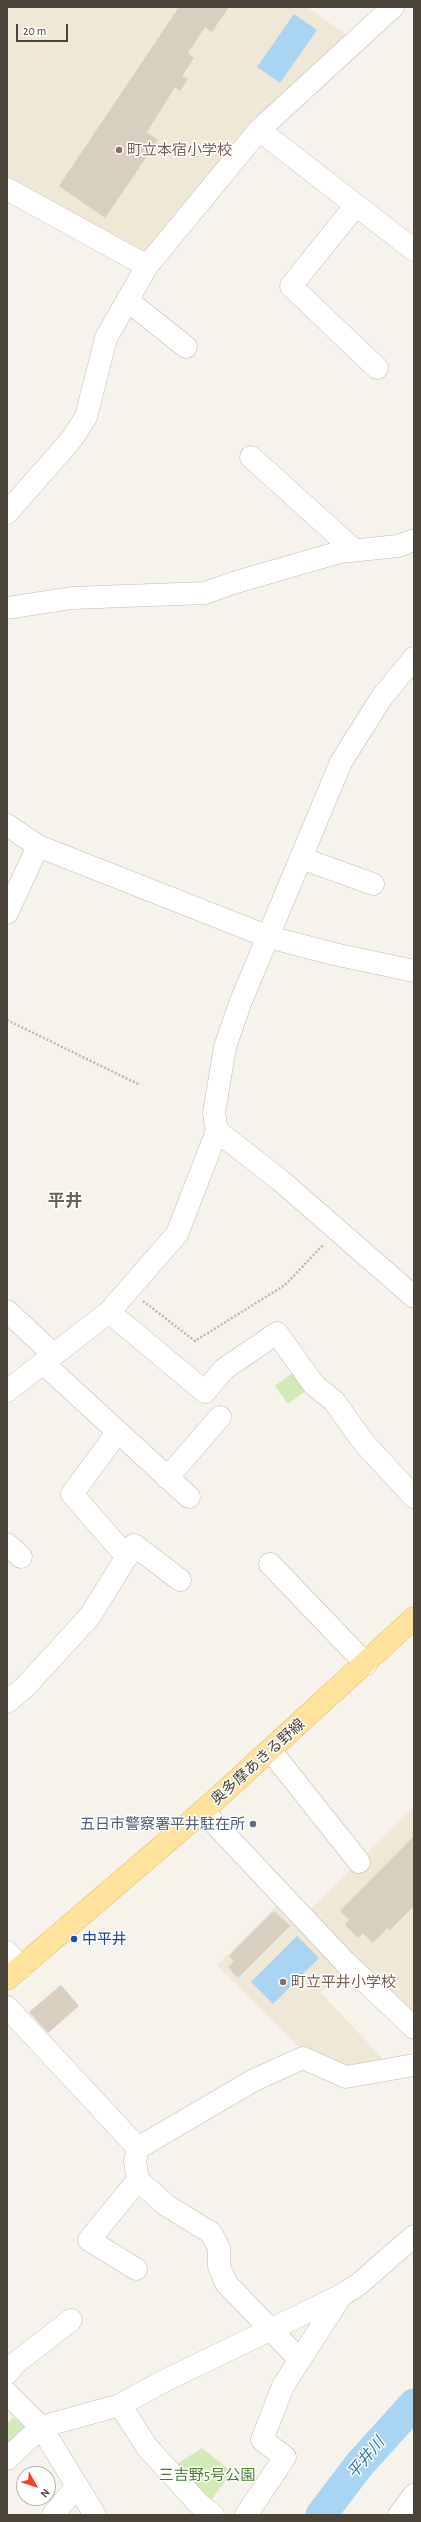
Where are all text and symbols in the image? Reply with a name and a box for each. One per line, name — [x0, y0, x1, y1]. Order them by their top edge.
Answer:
scale bar — [18, 16, 70, 42]
text: 20 m — [23, 25, 46, 37]
place label: 町立本宿小学校 — [127, 141, 232, 159]
marker: 町立本宿小学校 — [114, 145, 124, 155]
district label: 平井 — [48, 1191, 82, 1211]
street label: 奥多摩あきる野線 — [207, 1715, 309, 1809]
place label: 五日市警察署平井駐在所 — [80, 1815, 245, 1833]
marker: 五日市警察署平井駐在所 — [248, 1819, 258, 1829]
place label: 中平井 — [82, 1930, 127, 1948]
marker: 中平井 — [69, 1934, 79, 1944]
place label: 町立平井小学校 — [291, 1973, 396, 1991]
marker: 町立平井小学校 — [278, 1977, 288, 1987]
water label: 平井川 — [343, 2433, 389, 2483]
north arrow — [16, 2466, 56, 2506]
park label: 三吉野5号公園 — [159, 2466, 255, 2484]
text: N — [38, 2487, 52, 2500]

